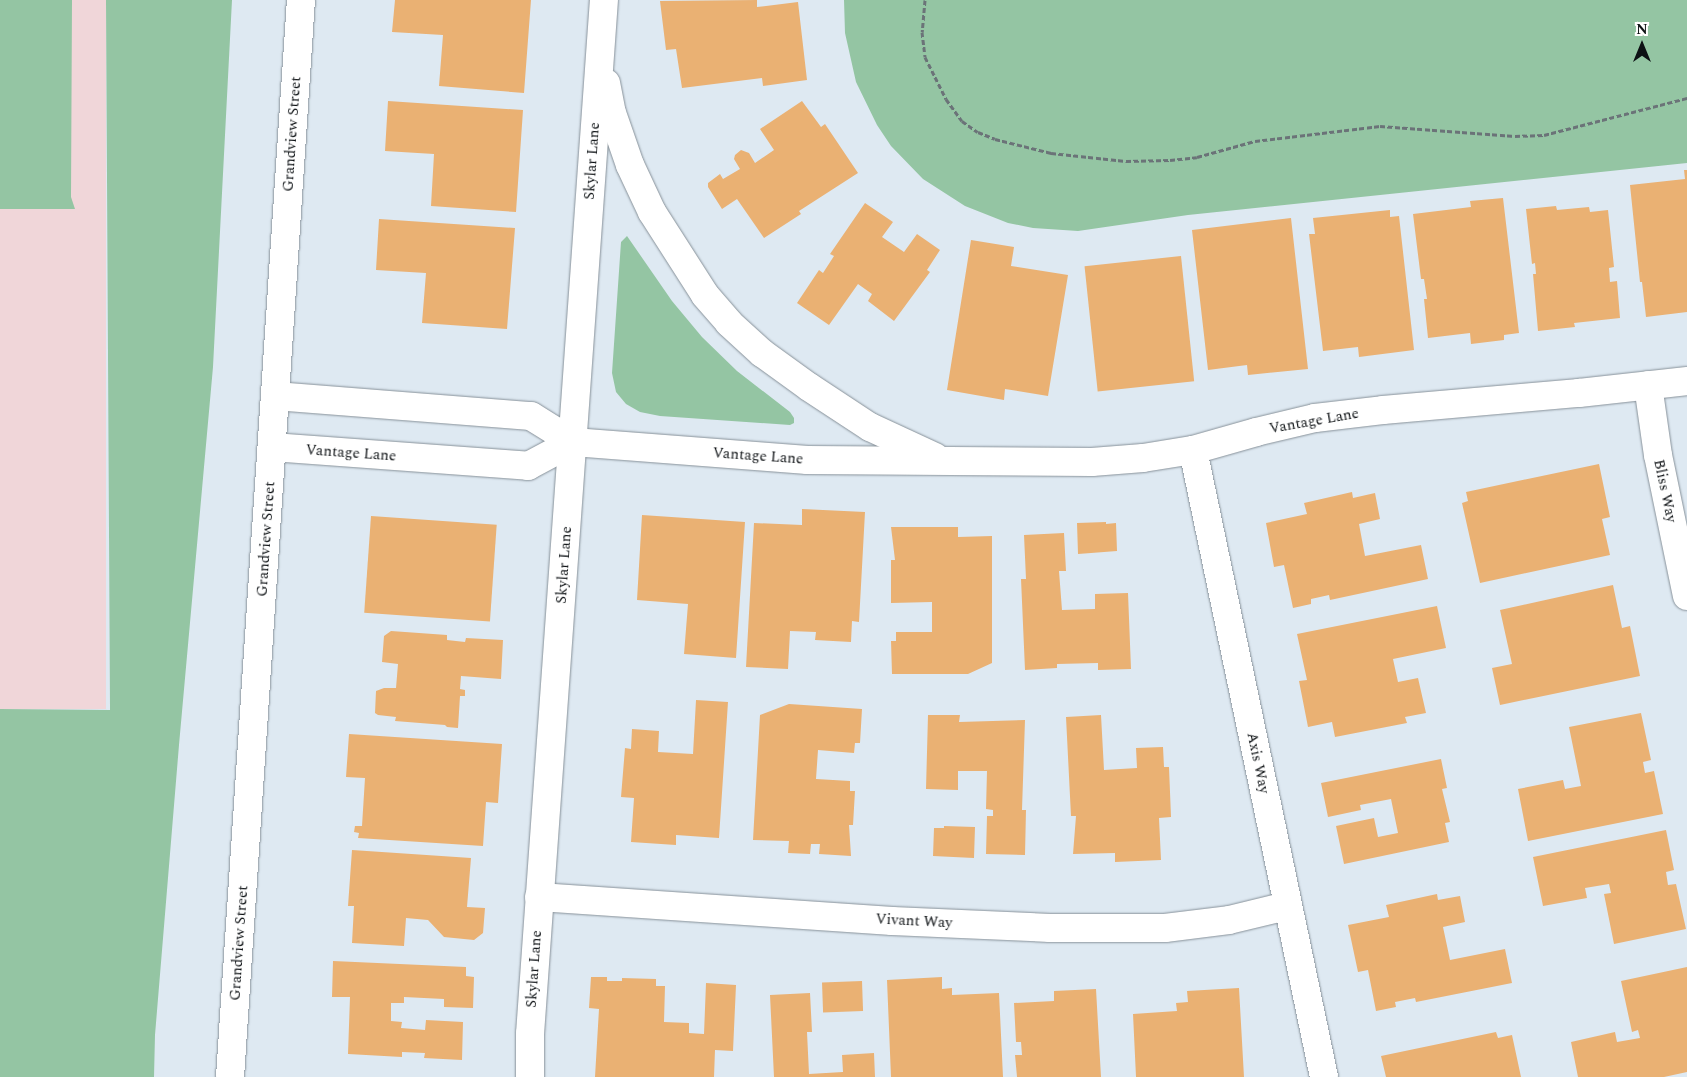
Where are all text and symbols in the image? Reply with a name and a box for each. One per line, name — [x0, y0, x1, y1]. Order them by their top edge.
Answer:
text: N — [1636, 19, 1648, 40]
north arrow — [1617, 20, 1667, 70]
street label: Grandview Street — [279, 76, 305, 192]
street label: Skylar Lane — [580, 122, 604, 200]
street label: Vantage Lane — [1268, 404, 1360, 438]
street label: Vantage Lane — [305, 441, 397, 465]
street label: Vantage Lane — [712, 444, 804, 468]
street label: Bliss Way — [1650, 458, 1680, 524]
street label: Grandview Street — [253, 481, 279, 597]
street label: Skylar Lane — [552, 526, 576, 604]
street label: Axis Way — [1243, 731, 1273, 795]
street label: Grandview Street — [226, 885, 252, 1001]
street label: Vivant Way — [875, 910, 953, 932]
street label: Skylar Lane — [522, 930, 546, 1008]

